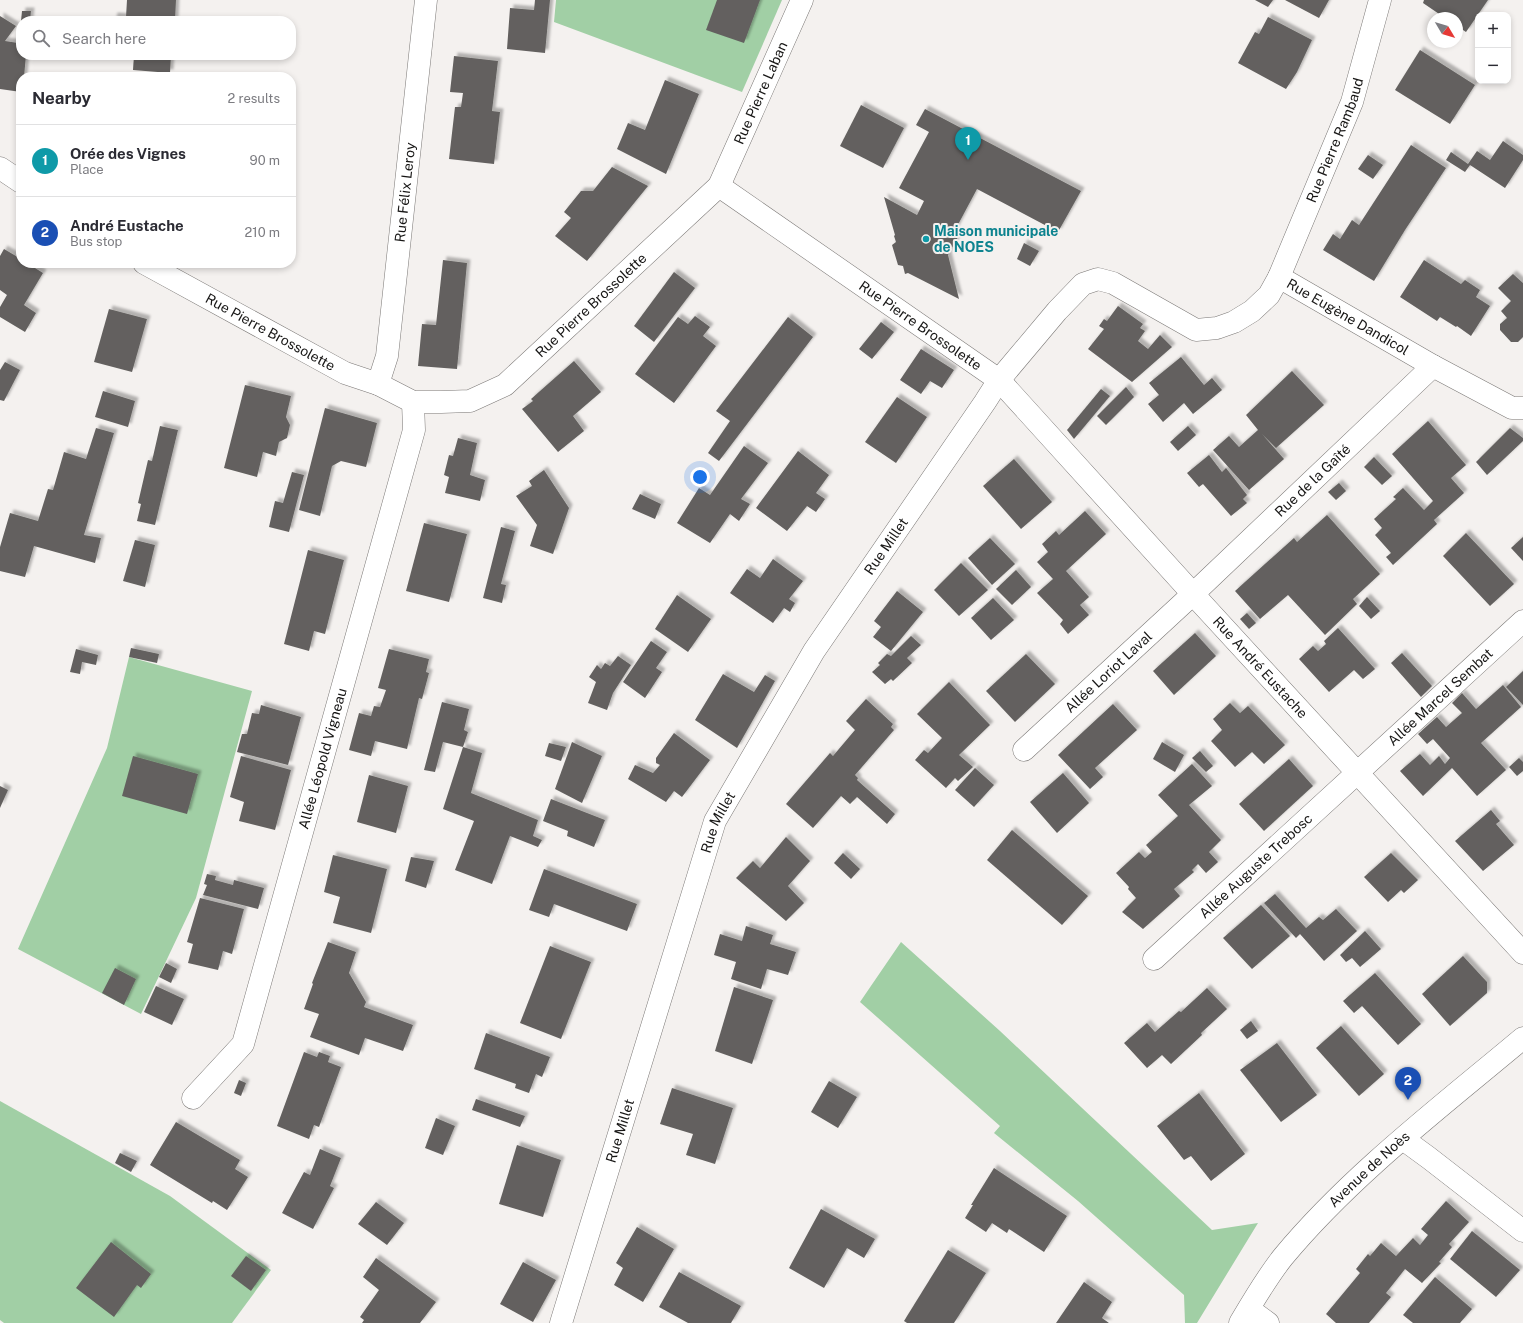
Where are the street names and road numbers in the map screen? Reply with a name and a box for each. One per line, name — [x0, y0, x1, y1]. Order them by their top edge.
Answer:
street label: Rue Pierre Laban — [731, 39, 790, 147]
street label: Rue Pierre Rambaud — [1303, 76, 1366, 205]
street label: Rue Félix Leroy — [392, 141, 418, 243]
street label: Rue Pierre Brossolette — [532, 250, 650, 361]
street label: Rue Eugène Dandicol — [1284, 275, 1412, 358]
street label: Rue Pierre Brossolette — [856, 278, 985, 374]
street label: Rue Pierre Brossolette — [203, 290, 338, 374]
street label: Rue de la Gaîté — [1272, 441, 1354, 520]
street label: Rue Millet — [861, 515, 911, 578]
street label: Rue André Eustache — [1210, 613, 1311, 721]
street label: Allée Loriot Laval — [1062, 628, 1155, 716]
street label: Allée Marcel Sembat — [1384, 645, 1496, 749]
street label: Allée Léopold Vigneau — [295, 686, 350, 831]
street label: Rue Millet — [698, 789, 738, 855]
street label: Allée Auguste Trebosc — [1196, 810, 1315, 921]
street label: Rue Millet — [603, 1097, 637, 1165]
street label: Avenue de Noès — [1325, 1128, 1413, 1210]

